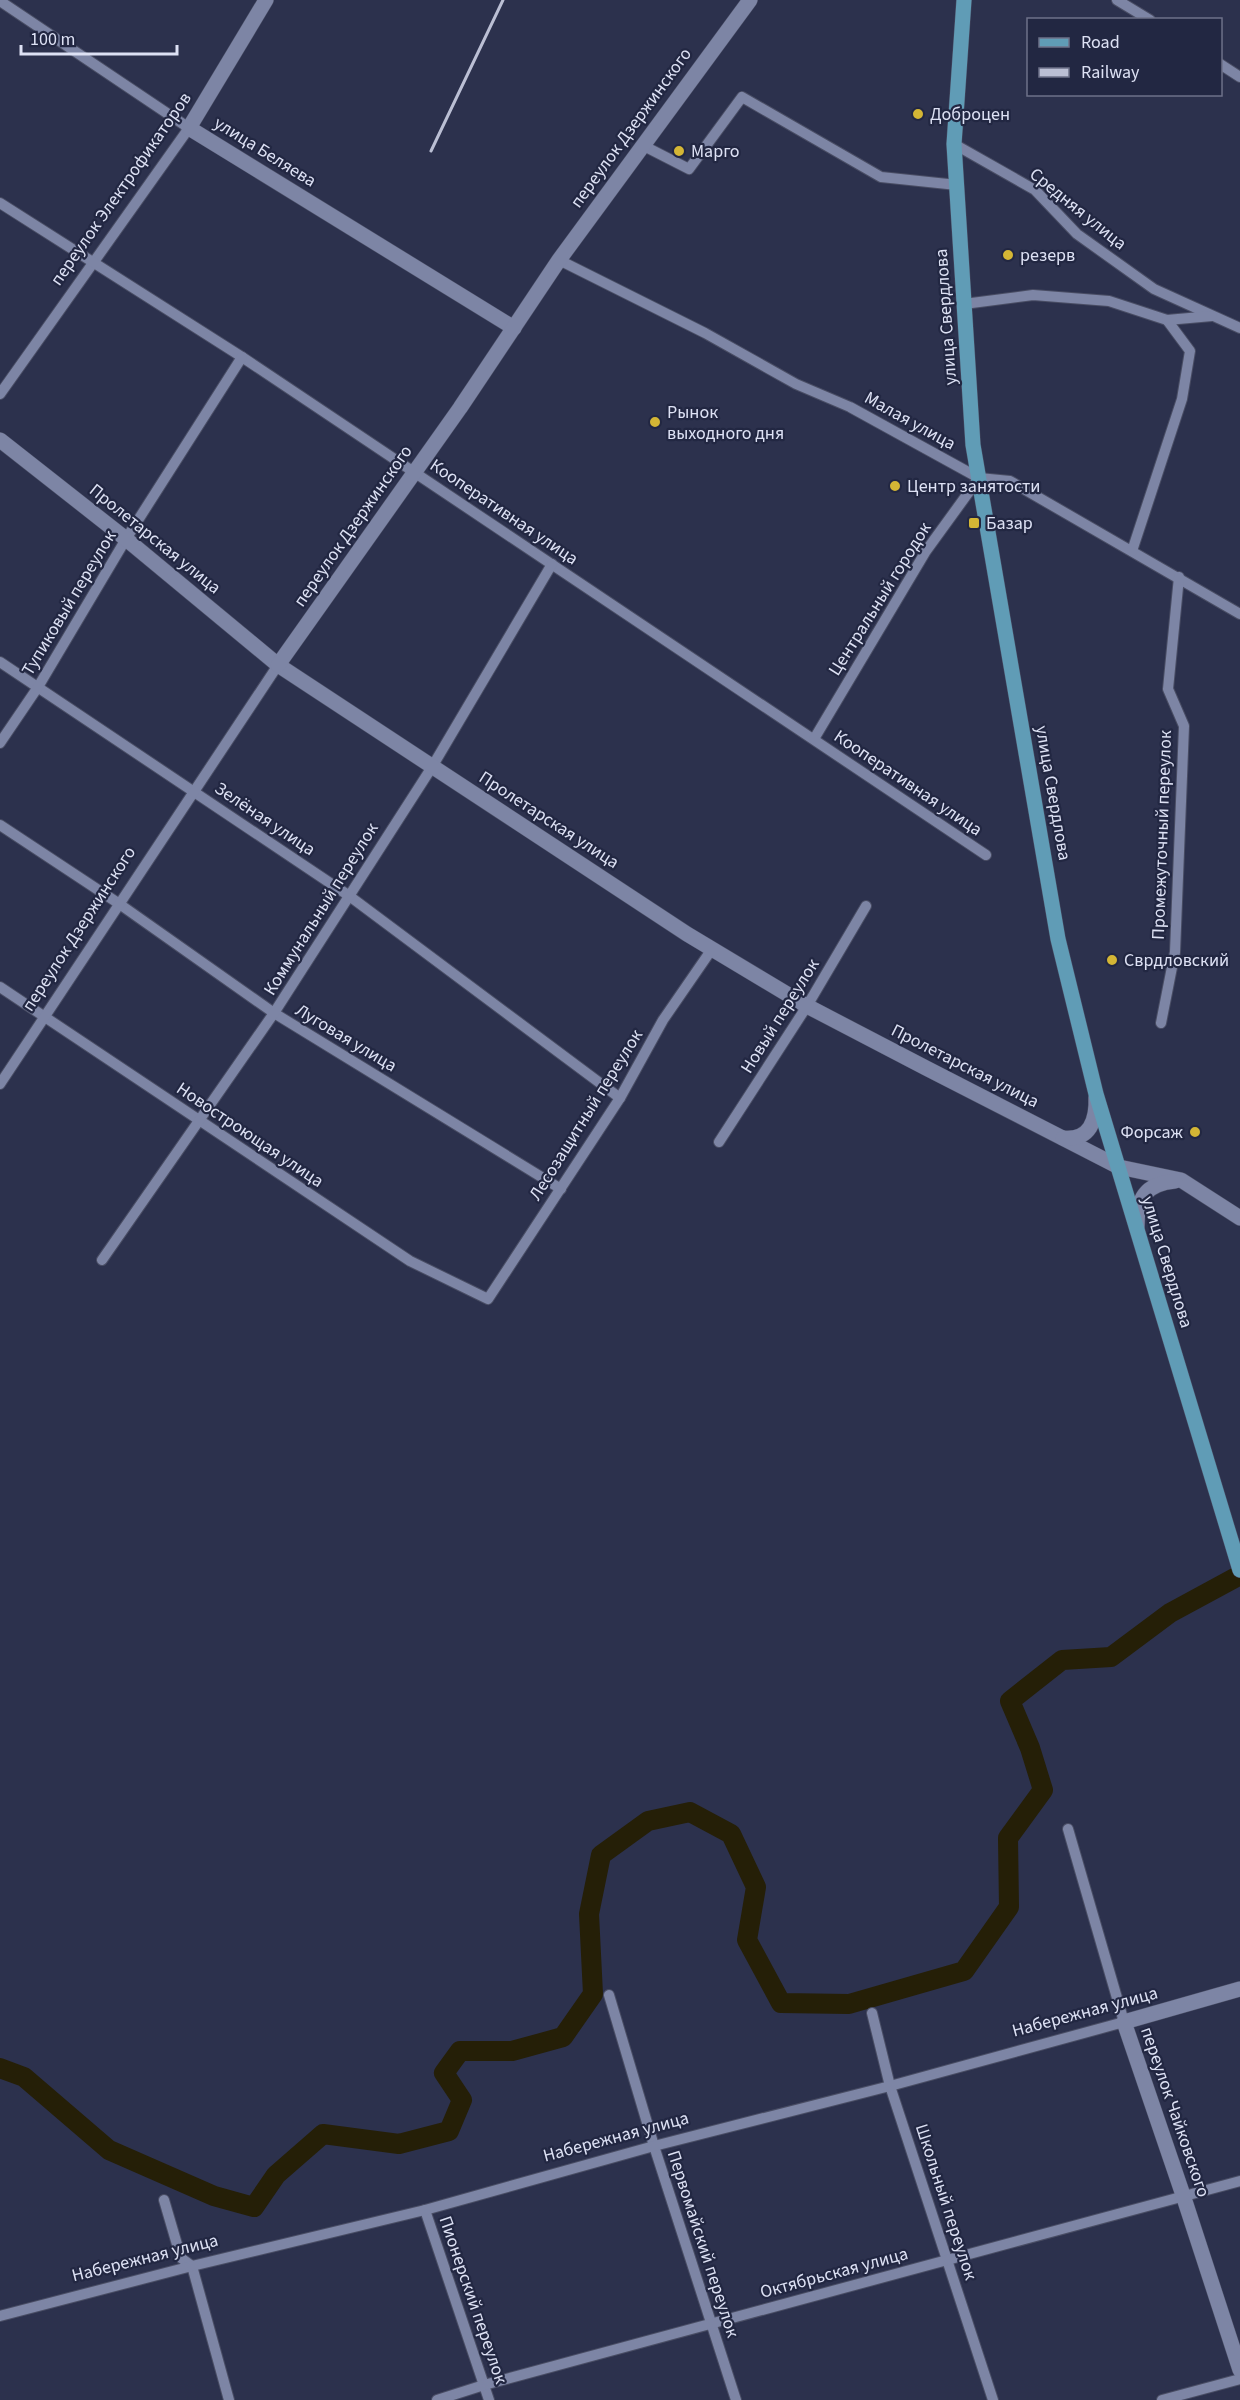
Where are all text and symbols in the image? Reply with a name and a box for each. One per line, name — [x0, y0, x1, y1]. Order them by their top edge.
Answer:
scale bar — [21, 18, 177, 56]
legend — [1027, 18, 1222, 96]
text: 100 m — [30, 27, 75, 52]
text: Road — [1081, 30, 1120, 55]
street label: переулок Дзержинского — [564, 43, 698, 213]
text: Railway — [1081, 60, 1140, 85]
street label: переулок Электрофикаторов — [45, 87, 197, 291]
place label: Доброцен — [930, 102, 1010, 127]
marker: Доброцен — [911, 107, 925, 121]
street label: улица Беляева — [209, 111, 321, 193]
place label: Марго — [691, 139, 740, 164]
marker: Марго — [672, 144, 686, 158]
street label: Средняя улица — [1024, 162, 1132, 256]
place label: резерв — [1020, 243, 1075, 268]
street label: улица Свердлова — [929, 248, 963, 386]
marker: резерв — [1001, 248, 1015, 262]
street label: Малая улица — [860, 386, 960, 456]
place label: Рынок выходного дня — [667, 400, 784, 446]
marker: Рынок выходного дня — [648, 415, 662, 429]
street label: переулок Дзержинского — [288, 440, 418, 612]
street label: Кооперативная улица — [425, 453, 583, 571]
place label: Центр занятости — [907, 474, 1041, 499]
street label: Пролетарская улица — [84, 478, 226, 600]
marker: Центр занятости — [888, 479, 902, 493]
place label: Базар — [986, 511, 1033, 536]
marker: Базар — [967, 516, 981, 530]
street label: Центральный городок — [823, 517, 937, 681]
street label: Тупиковый переулок — [16, 526, 122, 680]
street label: Кооперативная улица — [829, 724, 987, 842]
street label: улица Свердлова — [1029, 724, 1077, 862]
street label: Промежуточный переулок — [1146, 730, 1178, 940]
street label: Пролетарская улица — [474, 765, 624, 875]
street label: Зелёная улица — [210, 776, 320, 862]
street label: Коммунальный переулок — [258, 818, 384, 1000]
street label: переулок Дзержинского — [16, 842, 142, 1016]
place label: Сврдловский — [1124, 948, 1229, 973]
marker: Сврдловский — [1105, 953, 1119, 967]
street label: Новый переулок — [735, 954, 825, 1078]
street label: Луговая улица — [291, 998, 401, 1078]
street label: Пролетарская улица — [887, 1018, 1043, 1114]
street label: Лесозащитный переулок — [523, 1025, 649, 1205]
street label: Новостроющая улица — [171, 1076, 329, 1194]
place label: Форсаж — [1121, 1120, 1184, 1145]
marker: Форсаж — [1188, 1125, 1202, 1139]
street label: улица Свердлова — [1135, 1193, 1199, 1331]
street label: Набережная улица — [1009, 1981, 1161, 2043]
street label: переулок Чайковского — [1134, 2024, 1216, 2200]
street label: Набережная улица — [540, 2106, 692, 2168]
street label: Школьный переулок — [909, 2121, 983, 2283]
street label: Первомайский переулок — [661, 2147, 745, 2341]
street label: Пионерский переулок — [433, 2213, 513, 2387]
street label: Набережная улица — [69, 2228, 221, 2288]
street label: Октябрьская улица — [757, 2241, 911, 2305]

